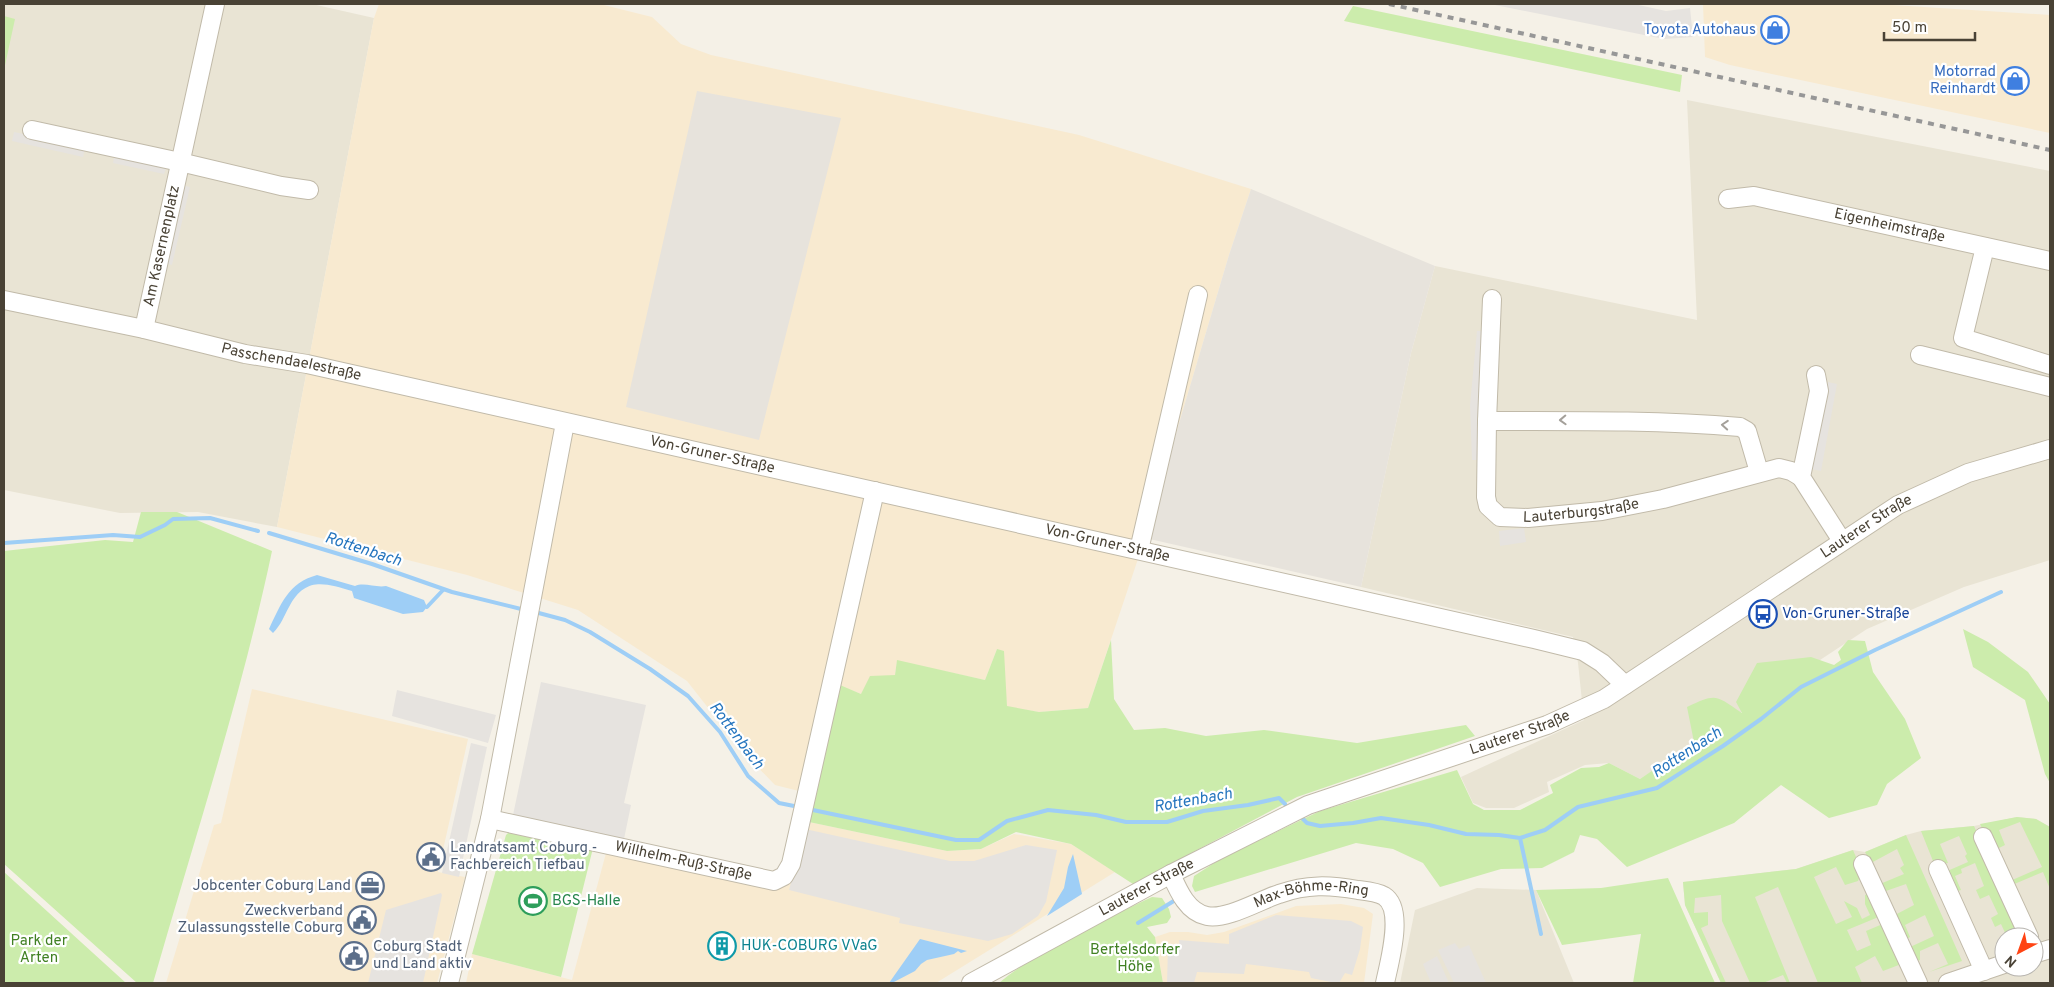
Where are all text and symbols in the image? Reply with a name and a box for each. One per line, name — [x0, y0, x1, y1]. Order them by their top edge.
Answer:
scale bar — [1884, 10, 1975, 42]
shop icon: Toyota Autohaus — [1760, 15, 1790, 45]
text: 50 m — [1892, 19, 1927, 38]
place label: Toyota Autohaus — [1644, 21, 1756, 40]
place label: Motorrad Reinhardt — [1930, 63, 1996, 99]
shop icon: Motorrad Reinhardt — [2000, 66, 2030, 96]
street label: Am Kasernenplatz — [140, 184, 185, 308]
street label: Eigenheimstraße — [1832, 204, 1947, 247]
street label: Passchendaelestraße — [219, 339, 363, 385]
one-way arrow — [1558, 415, 1566, 426]
one-way arrow — [1721, 420, 1729, 431]
street label: Von-Gruner-Straße — [648, 432, 776, 478]
street label: Lauterer Straße — [1817, 490, 1915, 563]
street label: Lauterburgstraße — [1523, 494, 1641, 528]
street label: Von-Gruner-Straße — [1043, 520, 1172, 567]
water label: Rottenbach — [322, 528, 404, 572]
bus stop icon: Von-Gruner-Straße — [1748, 599, 1778, 629]
place label: Von-Gruner-Straße — [1782, 605, 1910, 624]
water label: Rottenbach — [704, 698, 768, 774]
street label: Lauterer Straße — [1467, 706, 1573, 760]
water label: Rottenbach — [1648, 723, 1726, 783]
water label: Rottenbach — [1152, 784, 1234, 818]
street label: Willhelm-Ruß-Straße — [613, 837, 754, 885]
place label: Landratsamt Coburg - Fachbereich Tiefbau — [450, 839, 598, 875]
public building icon: Landratsamt Coburg - Fachbereich Tiefbau — [416, 842, 446, 872]
street label: Lauterer Straße — [1096, 854, 1197, 921]
office icon: Jobcenter Coburg Land — [355, 871, 385, 901]
place label: Jobcenter Coburg Land — [192, 877, 351, 896]
street label: Max-Böhme-Ring — [1251, 877, 1370, 913]
sports icon: BGS-Halle — [518, 886, 548, 916]
place label: BGS-Halle — [552, 892, 621, 911]
place label: Zweckverband Zulassungsstelle Coburg — [177, 902, 343, 938]
public building icon: Zweckverband Zulassungsstelle Coburg — [347, 905, 377, 935]
north arrow — [1994, 927, 2044, 977]
building icon: HUK-COBURG VVaG — [707, 931, 737, 961]
park label: Park der Arten — [11, 932, 68, 968]
place label: HUK-COBURG VVaG — [741, 937, 878, 956]
place label: Coburg Stadt und Land aktiv — [373, 938, 472, 974]
public building icon: Coburg Stadt und Land aktiv — [339, 941, 369, 971]
park label: Bertelsdorfer Höhe — [1090, 941, 1180, 977]
text: N — [2002, 951, 2021, 970]

